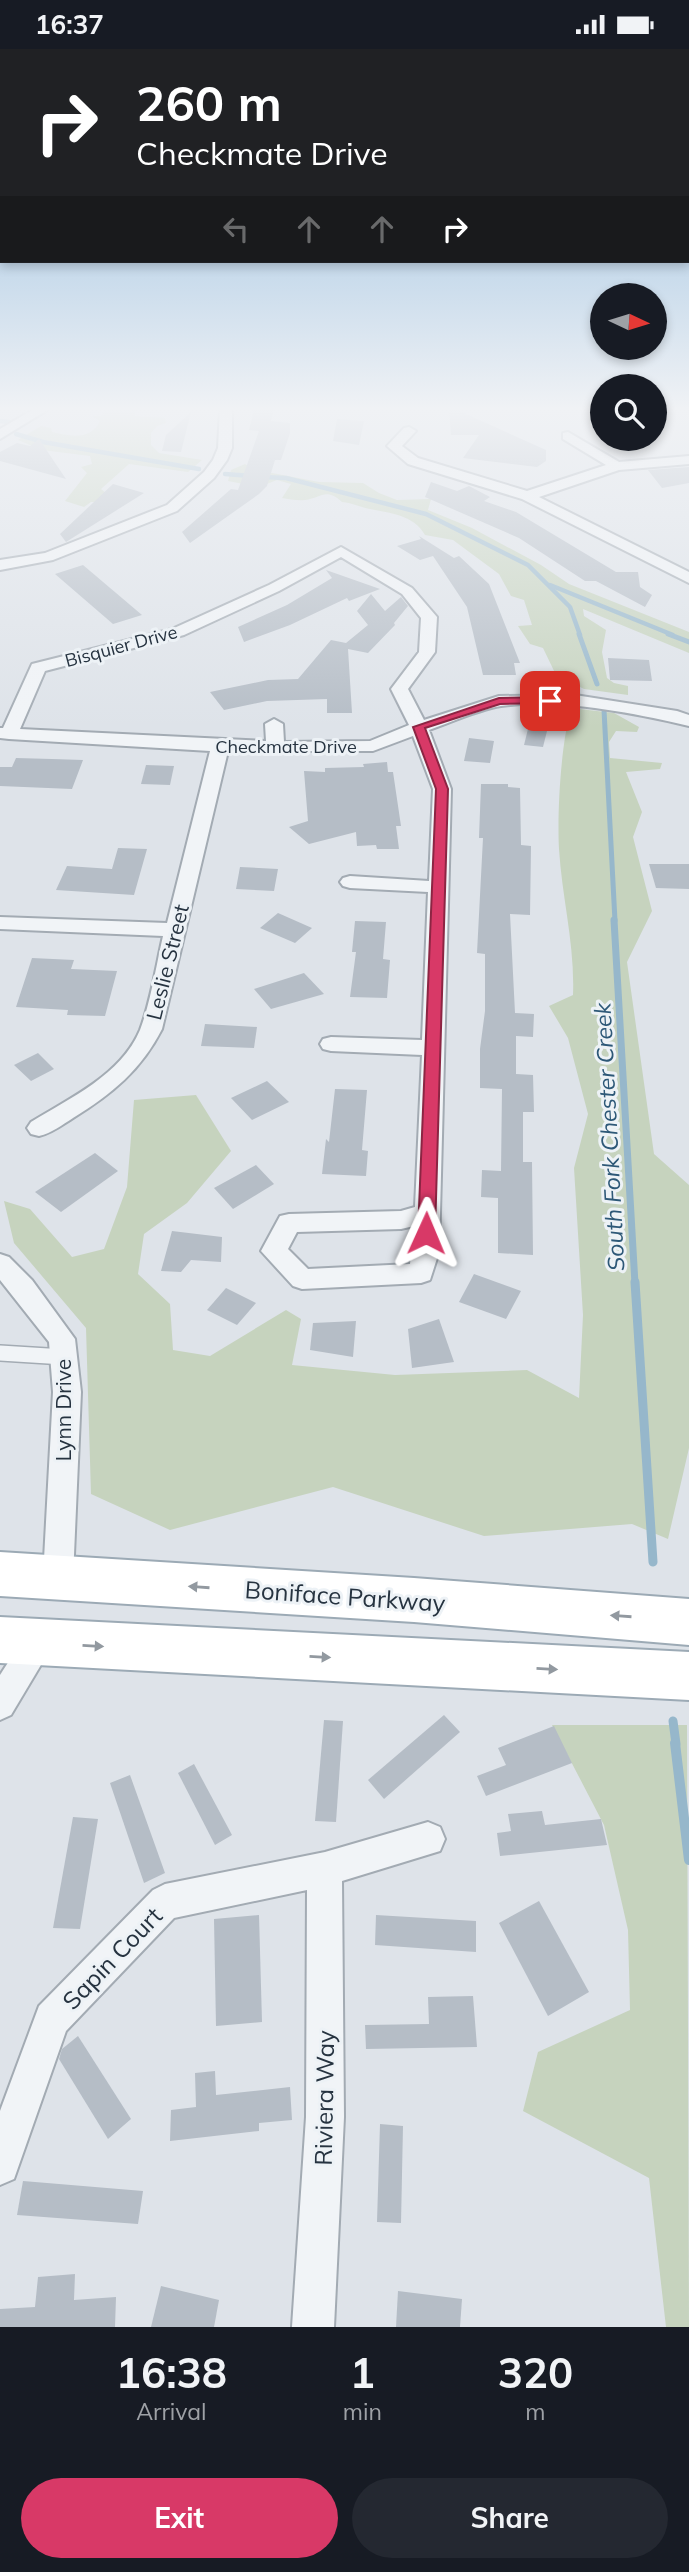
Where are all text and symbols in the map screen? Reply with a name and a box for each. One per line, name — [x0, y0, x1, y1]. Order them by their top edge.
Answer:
text: 16:37 — [35, 8, 104, 41]
text: 260 m — [136, 72, 282, 133]
icon: right — [21, 77, 112, 168]
text: Checkmate Drive — [136, 133, 388, 173]
icon: left — [217, 210, 255, 248]
icon: ahead — [290, 210, 328, 248]
icon: ahead — [363, 210, 401, 248]
icon: right — [436, 210, 474, 248]
north arrow — [590, 283, 667, 361]
map controls — [590, 283, 667, 451]
button: search — [590, 374, 667, 451]
street label: Bisquier Drive — [62, 620, 180, 672]
pin — [520, 671, 580, 731]
icon: arrive — [531, 682, 569, 720]
street label: Checkmate Drive — [215, 735, 357, 758]
street label: Leslie Street — [140, 902, 194, 1022]
water label: South Fork Chester Creek — [587, 1001, 631, 1272]
position arrow — [389, 1196, 463, 1270]
street label: Lynn Drive — [50, 1359, 76, 1461]
street label: Boniface Parkway — [244, 1574, 447, 1618]
one-way arrow — [187, 1581, 209, 1592]
one-way arrow — [610, 1611, 632, 1622]
one-way arrow — [82, 1640, 104, 1651]
one-way arrow — [309, 1652, 331, 1663]
one-way arrow — [536, 1663, 558, 1674]
street label: Sapin Court — [56, 1901, 168, 2015]
street label: Riviera Way — [308, 2030, 340, 2166]
text: 16:38 — [116, 2346, 227, 2399]
text: 1 — [350, 2346, 375, 2399]
text: 320 — [498, 2346, 573, 2399]
text: Arrival — [136, 2397, 207, 2426]
text: min — [343, 2397, 382, 2426]
text: m — [525, 2397, 546, 2426]
button: Exit — [21, 2478, 338, 2558]
button: Share — [352, 2478, 668, 2558]

